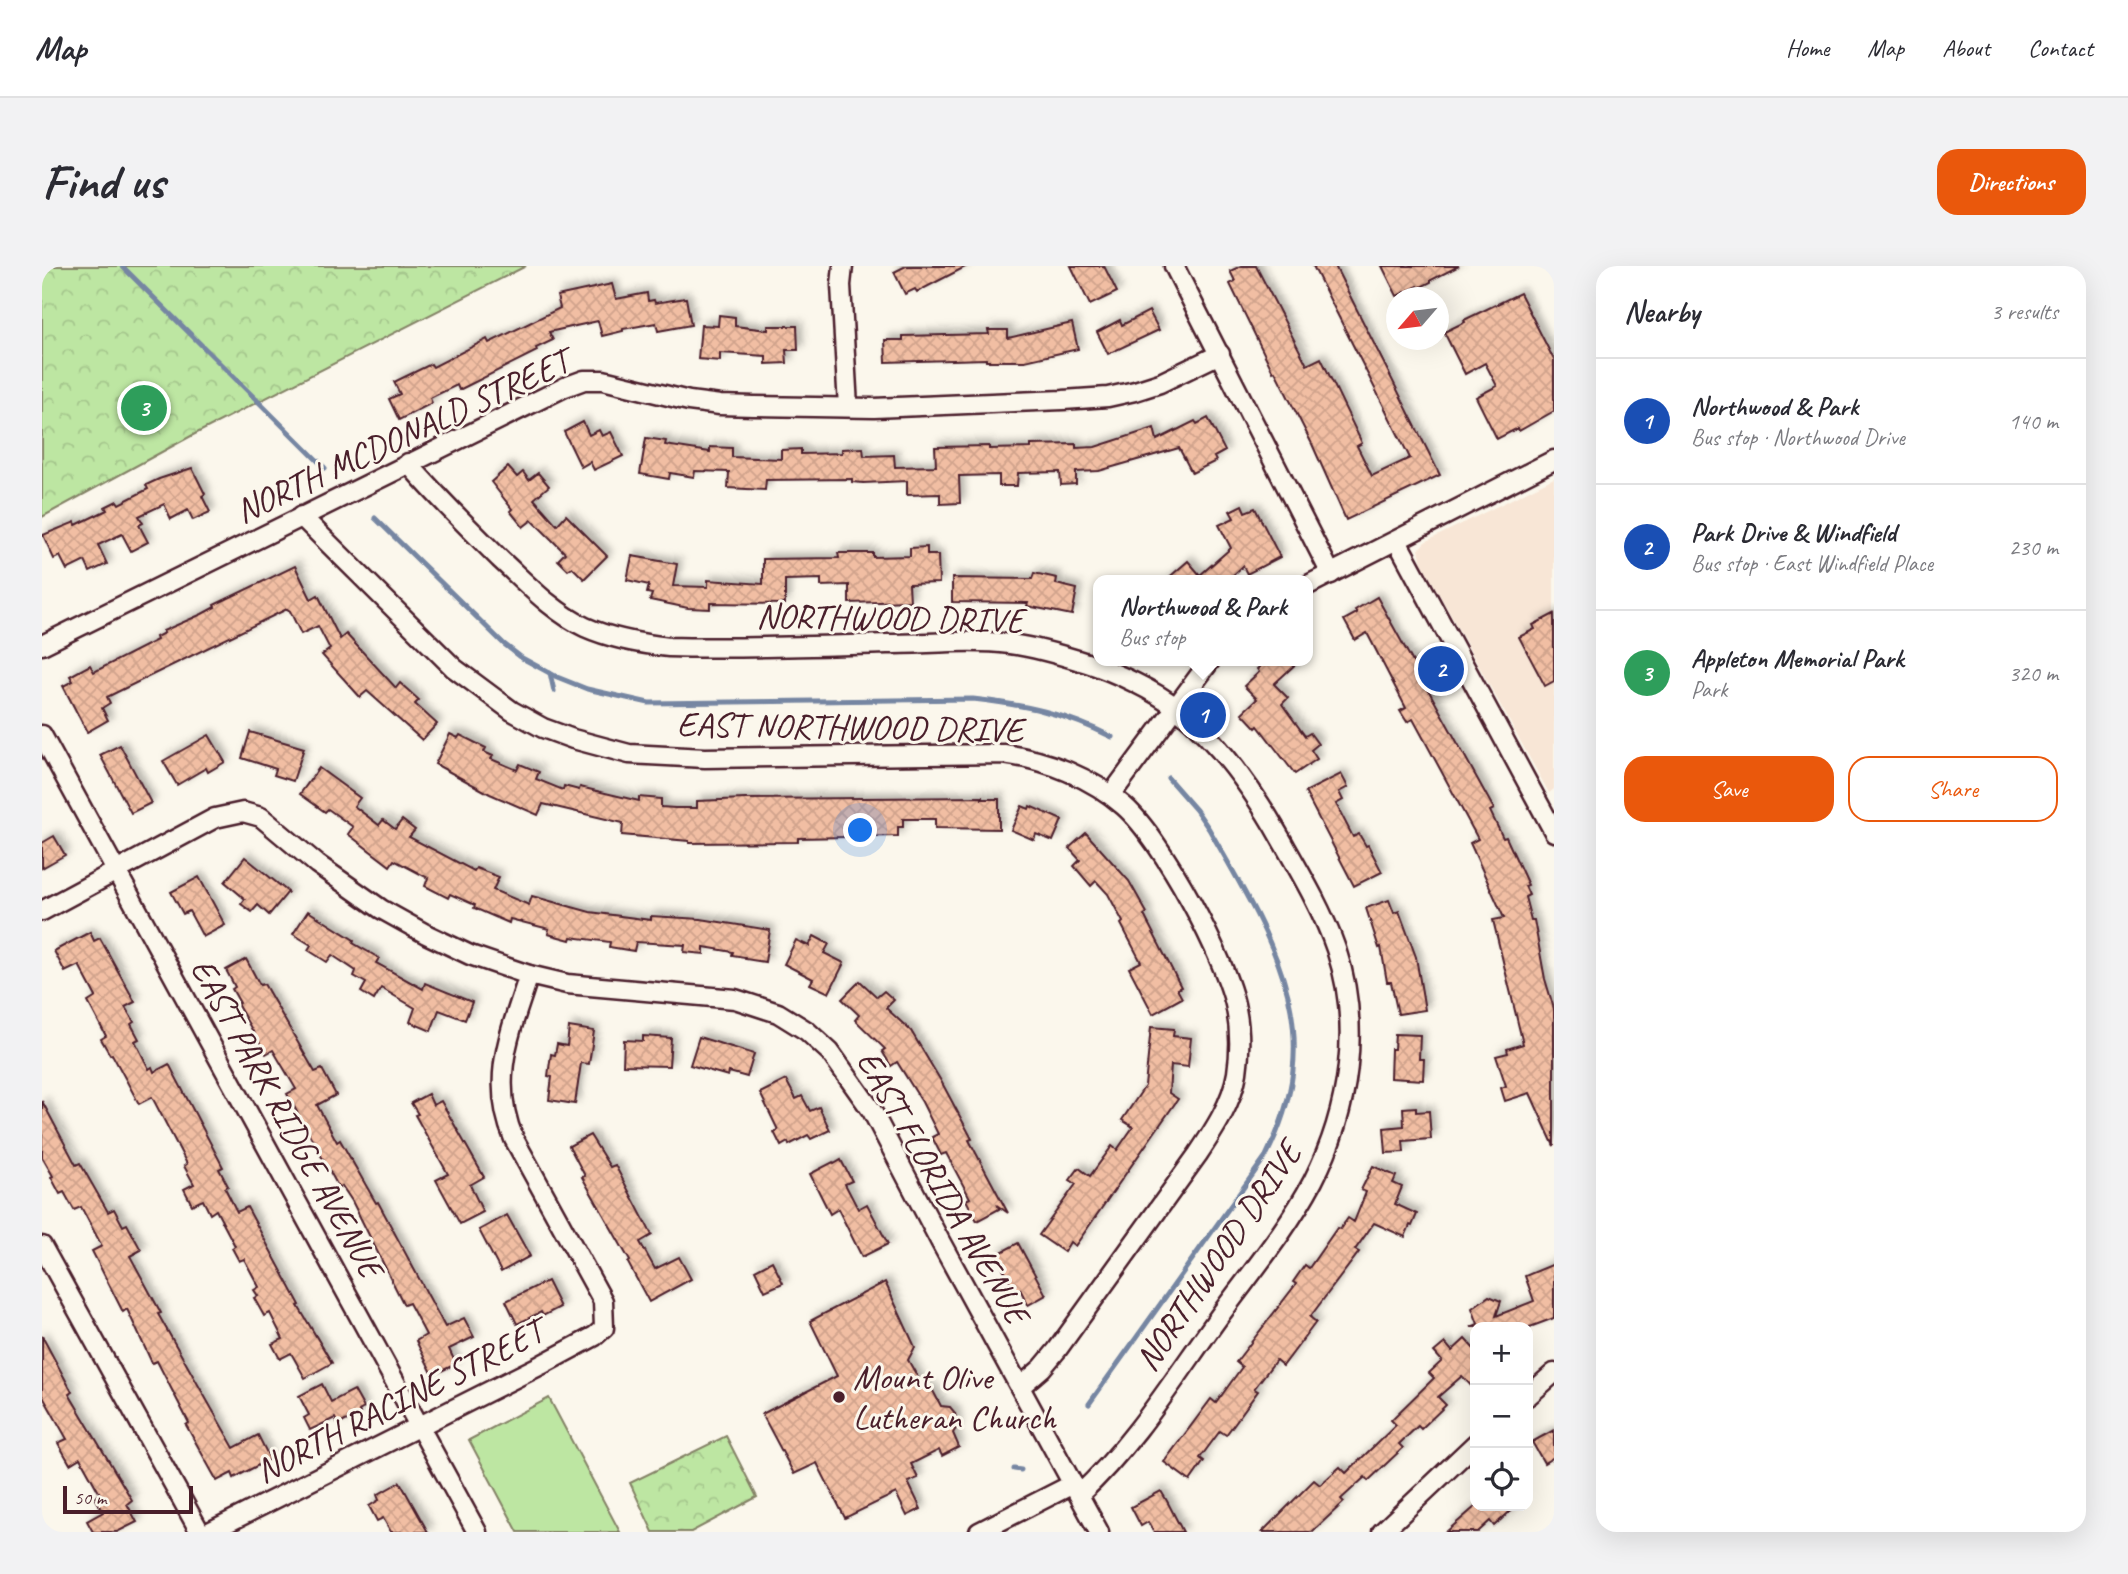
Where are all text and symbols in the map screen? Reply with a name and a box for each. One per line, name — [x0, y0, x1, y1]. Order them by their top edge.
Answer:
text: Map — [35, 27, 86, 69]
text: Home — [1786, 33, 1829, 63]
text: Map — [1867, 33, 1904, 63]
text: About — [1942, 33, 1990, 63]
text: Contact — [2028, 33, 2093, 63]
button: Directions — [1937, 149, 2086, 215]
text: Find us — [42, 151, 164, 213]
north arrow — [1386, 287, 1449, 350]
text: Nearby — [1624, 293, 1700, 331]
text: 3 results — [1991, 297, 2058, 326]
street label: NORTH MCDONALD STREET — [228, 335, 584, 533]
pin: 3 — [121, 382, 167, 434]
text: Northwood & Park — [1691, 390, 1858, 423]
text: 1 — [1642, 407, 1652, 436]
text: 140 m — [2009, 407, 2058, 436]
text: Bus stop · Northwood Drive — [1691, 423, 1905, 452]
text: Park Drive & Windfield — [1691, 516, 1896, 549]
text: 2 — [1642, 533, 1652, 562]
text: 230 m — [2009, 533, 2058, 562]
text: Bus stop · East Windfield Place — [1691, 549, 1933, 578]
popup — [1093, 575, 1313, 666]
text: Northwood & Park — [1119, 590, 1287, 623]
street label: NORTHWOOD DRIVE — [756, 593, 1029, 643]
text: Bus stop — [1119, 623, 1186, 652]
text: Appleton Memorial Park — [1691, 642, 1903, 675]
pin: 2 — [1418, 643, 1464, 695]
text: 3 — [1642, 659, 1652, 688]
text: 320 m — [2009, 659, 2058, 688]
text: Park — [1691, 675, 1727, 704]
pin: 1 — [1180, 689, 1226, 741]
street label: EAST NORTHWOOD DRIVE — [677, 701, 1028, 753]
button: Save — [1624, 756, 1834, 822]
button: Share — [1848, 756, 2058, 822]
your location — [843, 813, 877, 847]
street label: EAST PARK RIDGE AVENUE — [180, 950, 396, 1290]
street label: EAST FLORIDA AVENUE — [846, 1042, 1042, 1336]
street label: NORTHWOOD DRIVE — [1125, 1129, 1314, 1379]
street label: NORTH RACINE STREET — [248, 1305, 558, 1493]
map controls — [1470, 1322, 1533, 1511]
button: + — [1470, 1322, 1533, 1385]
place label: Mount Olive Lutheran Church — [853, 1355, 1058, 1440]
button: − — [1470, 1385, 1533, 1448]
marker: Mount Olive Lutheran Church — [831, 1389, 847, 1405]
button: locate — [1470, 1448, 1533, 1511]
scale bar — [63, 1483, 192, 1515]
text: 50 m — [74, 1486, 106, 1510]

